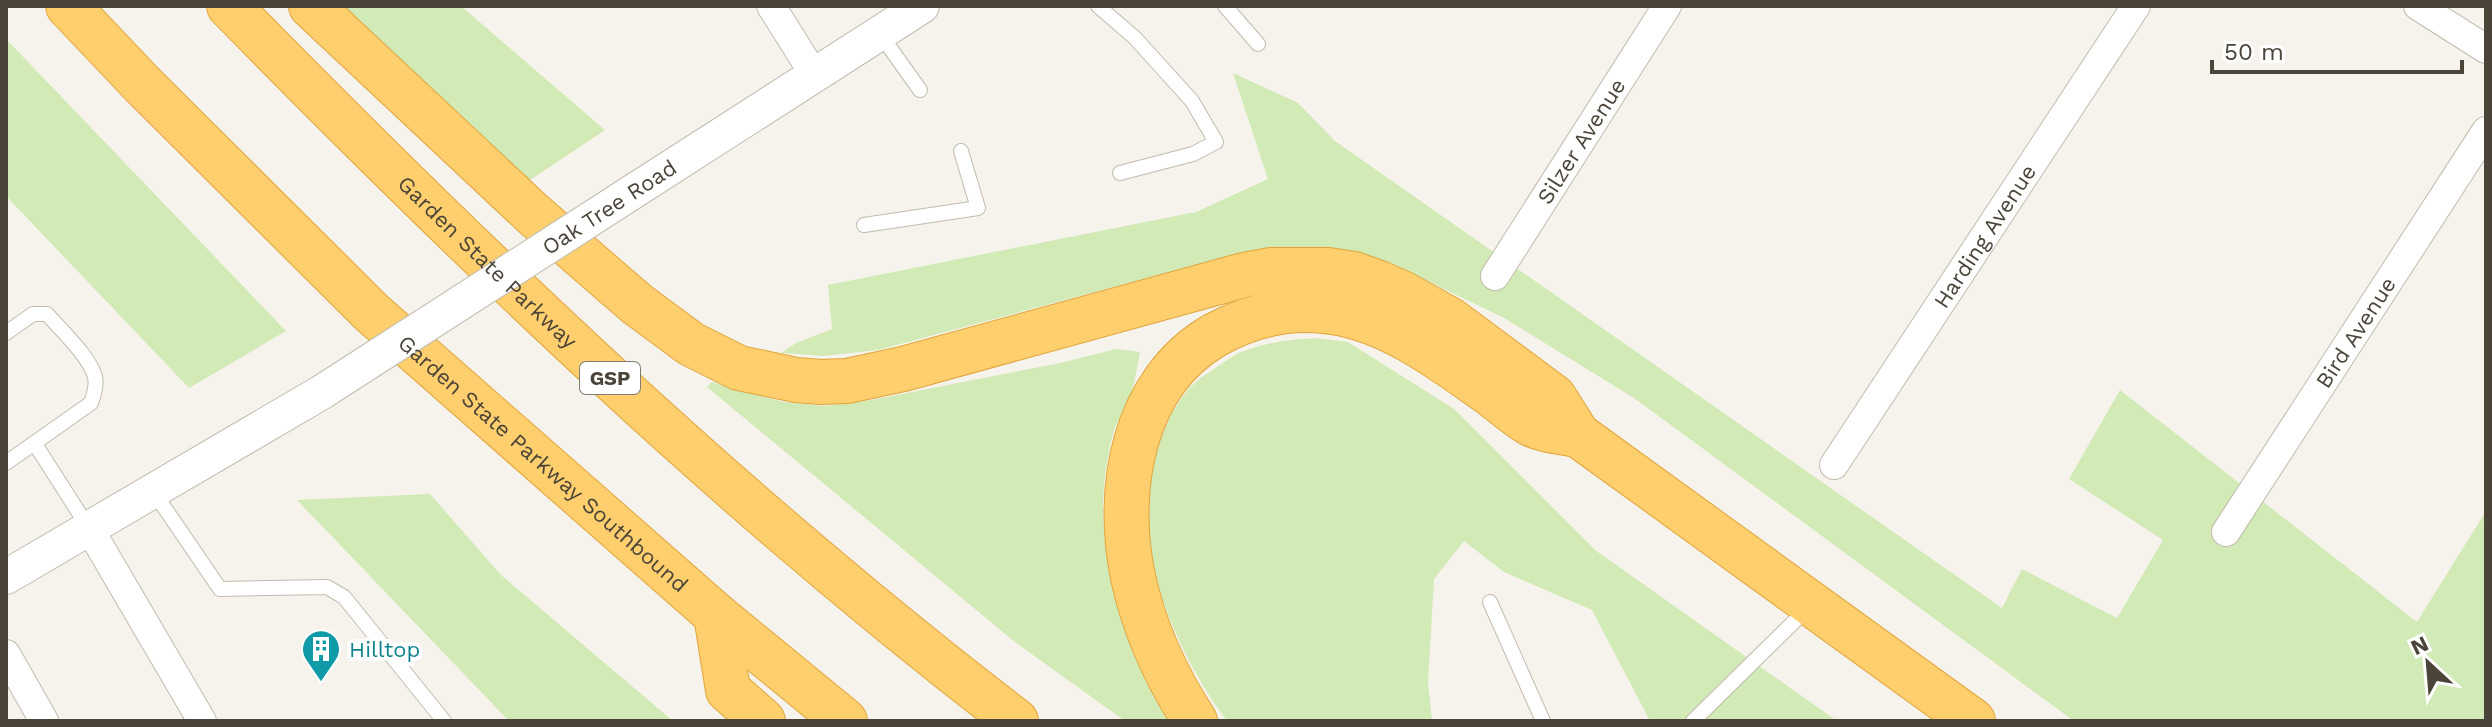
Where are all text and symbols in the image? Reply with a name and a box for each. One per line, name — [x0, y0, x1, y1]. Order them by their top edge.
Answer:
scale bar — [2212, 24, 2462, 74]
text: 50 m — [2224, 38, 2284, 66]
street label: Silzer Avenue — [1532, 74, 1631, 209]
street label: Oak Tree Road — [538, 155, 681, 260]
street label: Harding Avenue — [1929, 160, 2041, 313]
street label: Garden State Parkway — [393, 171, 583, 354]
street label: Bird Avenue — [2311, 272, 2401, 393]
street label: Garden State Parkway Southbound — [393, 330, 693, 597]
road number: GSP — [580, 362, 640, 394]
north arrow — [2388, 623, 2468, 703]
building icon: Hilltop — [300, 628, 342, 683]
text: N — [2407, 631, 2432, 660]
place label: Hilltop — [349, 637, 420, 662]

